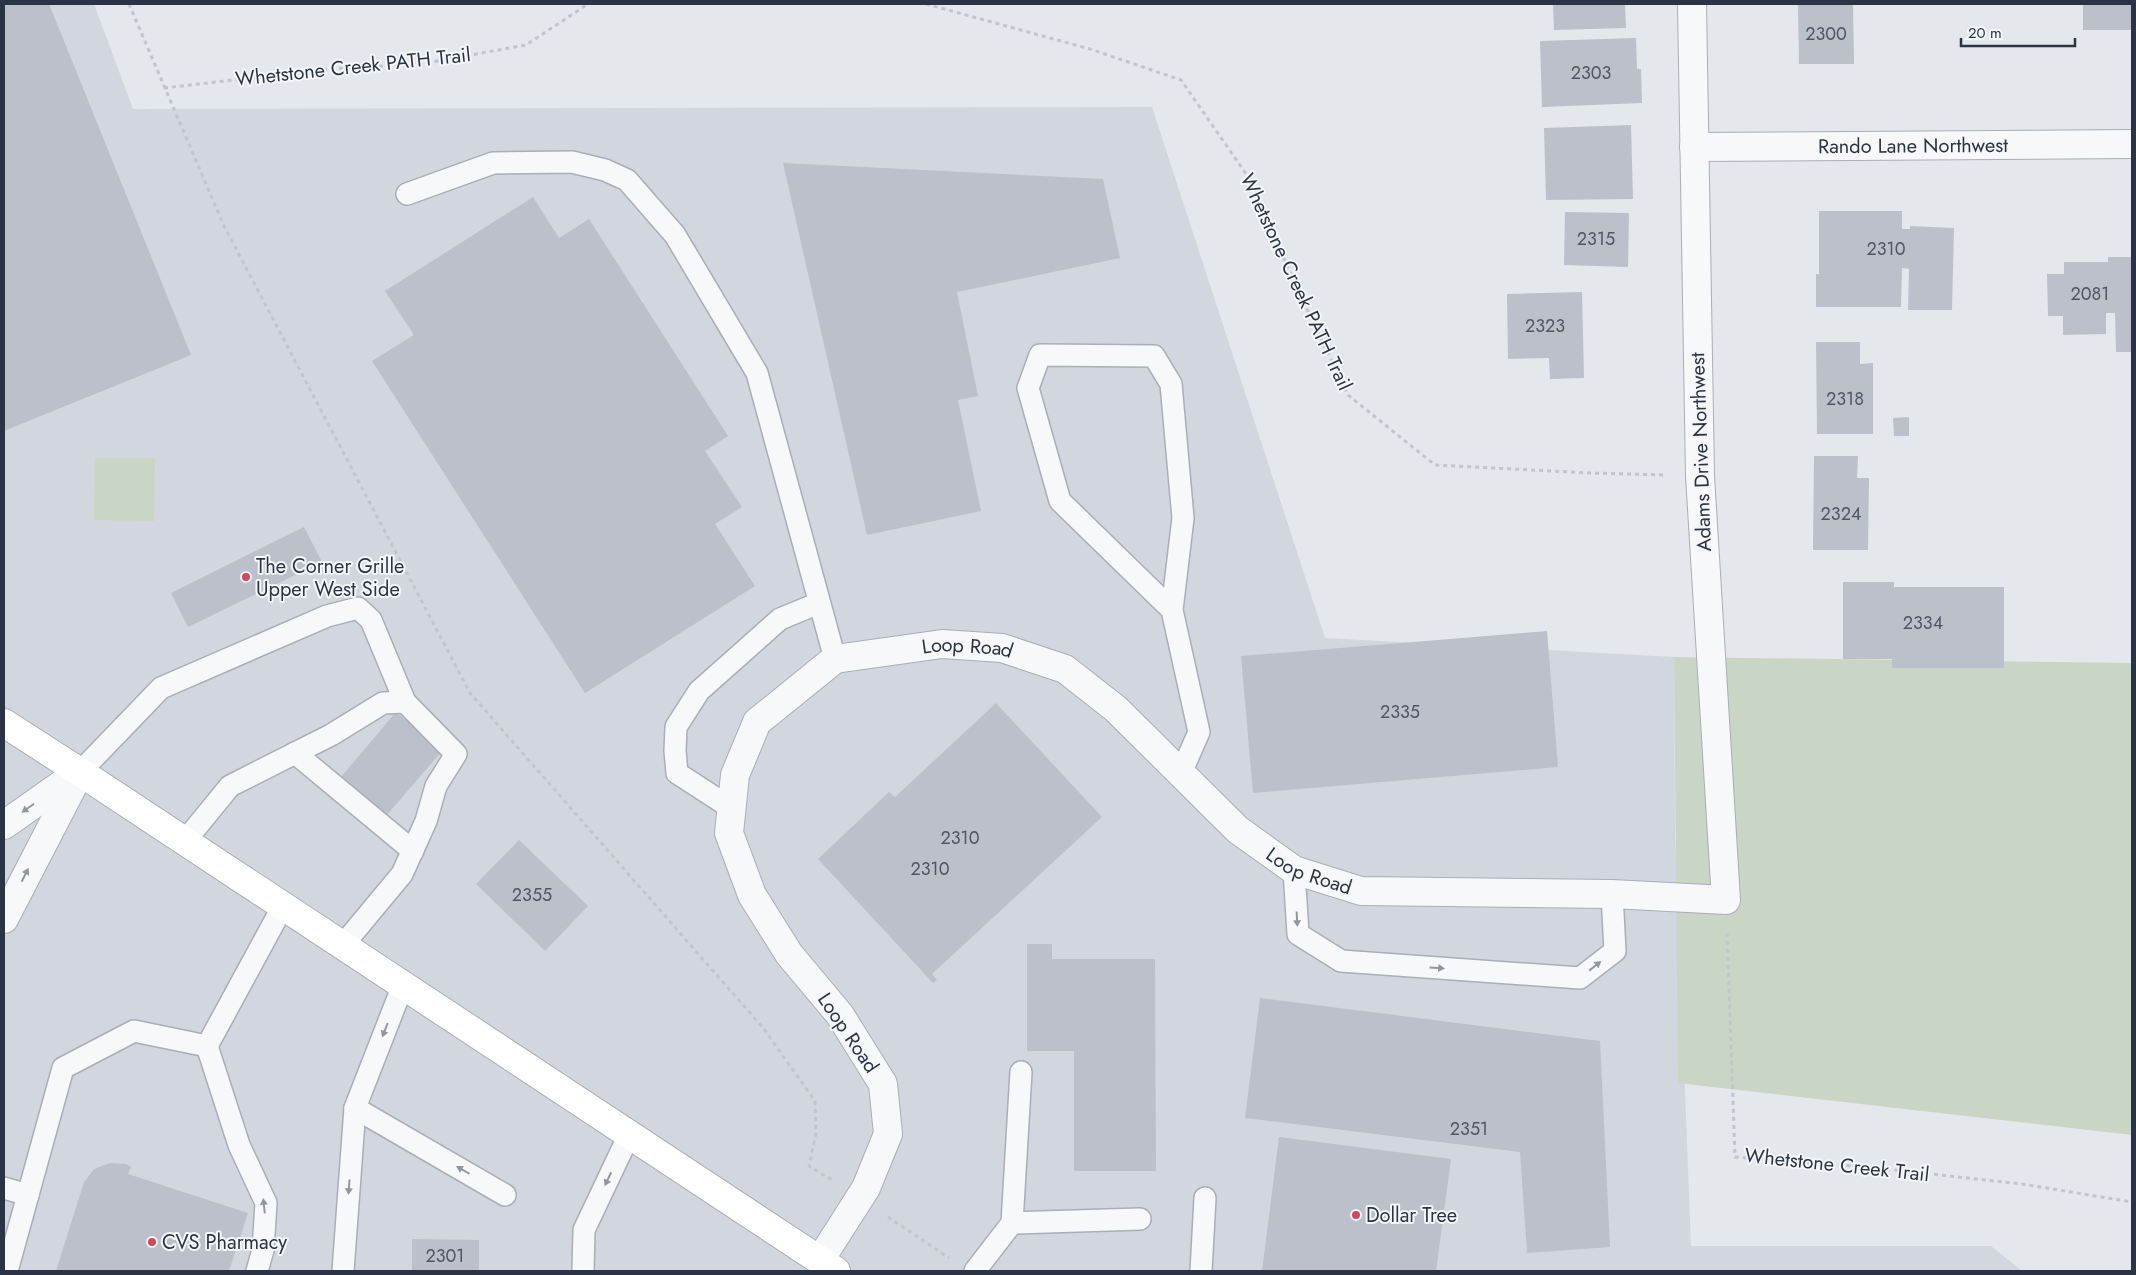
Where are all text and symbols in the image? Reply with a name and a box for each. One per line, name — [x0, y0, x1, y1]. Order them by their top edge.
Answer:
scale bar — [1961, 15, 2075, 47]
house number: 2300 — [1805, 21, 1847, 47]
text: 20 m — [1968, 22, 2002, 44]
street label: Whetstone Creek PATH Trail — [234, 40, 472, 94]
house number: 2303 — [1571, 60, 1612, 86]
street label: Rando Lane Northwest — [1818, 130, 2008, 161]
street label: Whetstone Creek PATH Trail — [1233, 169, 1359, 395]
house number: 2315 — [1577, 226, 1615, 252]
house number: 2310 — [1867, 236, 1906, 262]
house number: 2081 — [2071, 281, 2109, 307]
house number: 2323 — [1525, 313, 1565, 339]
street label: Adams Drive Northwest — [1683, 352, 1719, 552]
house number: 2318 — [1826, 386, 1864, 412]
house number: 2324 — [1821, 501, 1861, 527]
place label: The Corner Grille Upper West Side — [256, 552, 404, 604]
marker: The Corner Grille Upper West Side — [240, 571, 252, 583]
house number: 2334 — [1903, 610, 1943, 636]
street label: Loop Road — [920, 630, 1017, 665]
house number: 2335 — [1380, 699, 1420, 725]
one-way arrow — [21, 803, 34, 813]
house number: 2310 — [941, 825, 980, 851]
street label: Loop Road — [1260, 840, 1356, 902]
house number: 2310 — [911, 856, 950, 882]
one-way arrow — [22, 868, 30, 882]
house number: 2355 — [512, 882, 552, 908]
one-way arrow — [1294, 911, 1302, 927]
one-way arrow — [1588, 961, 1601, 972]
one-way arrow — [1429, 965, 1445, 973]
street label: Loop Road — [810, 987, 886, 1079]
one-way arrow — [381, 1023, 389, 1038]
house number: 2351 — [1450, 1116, 1488, 1142]
street label: Whetstone Creek Trail — [1743, 1141, 1931, 1189]
one-way arrow — [457, 1166, 470, 1175]
one-way arrow — [604, 1172, 612, 1186]
one-way arrow — [345, 1179, 353, 1195]
one-way arrow — [260, 1198, 268, 1214]
place label: Dollar Tree — [1366, 1201, 1457, 1230]
marker: Dollar Tree — [1350, 1209, 1362, 1221]
place label: CVS Pharmacy — [162, 1228, 287, 1257]
marker: CVS Pharmacy — [146, 1236, 158, 1248]
house number: 2301 — [426, 1243, 464, 1269]

